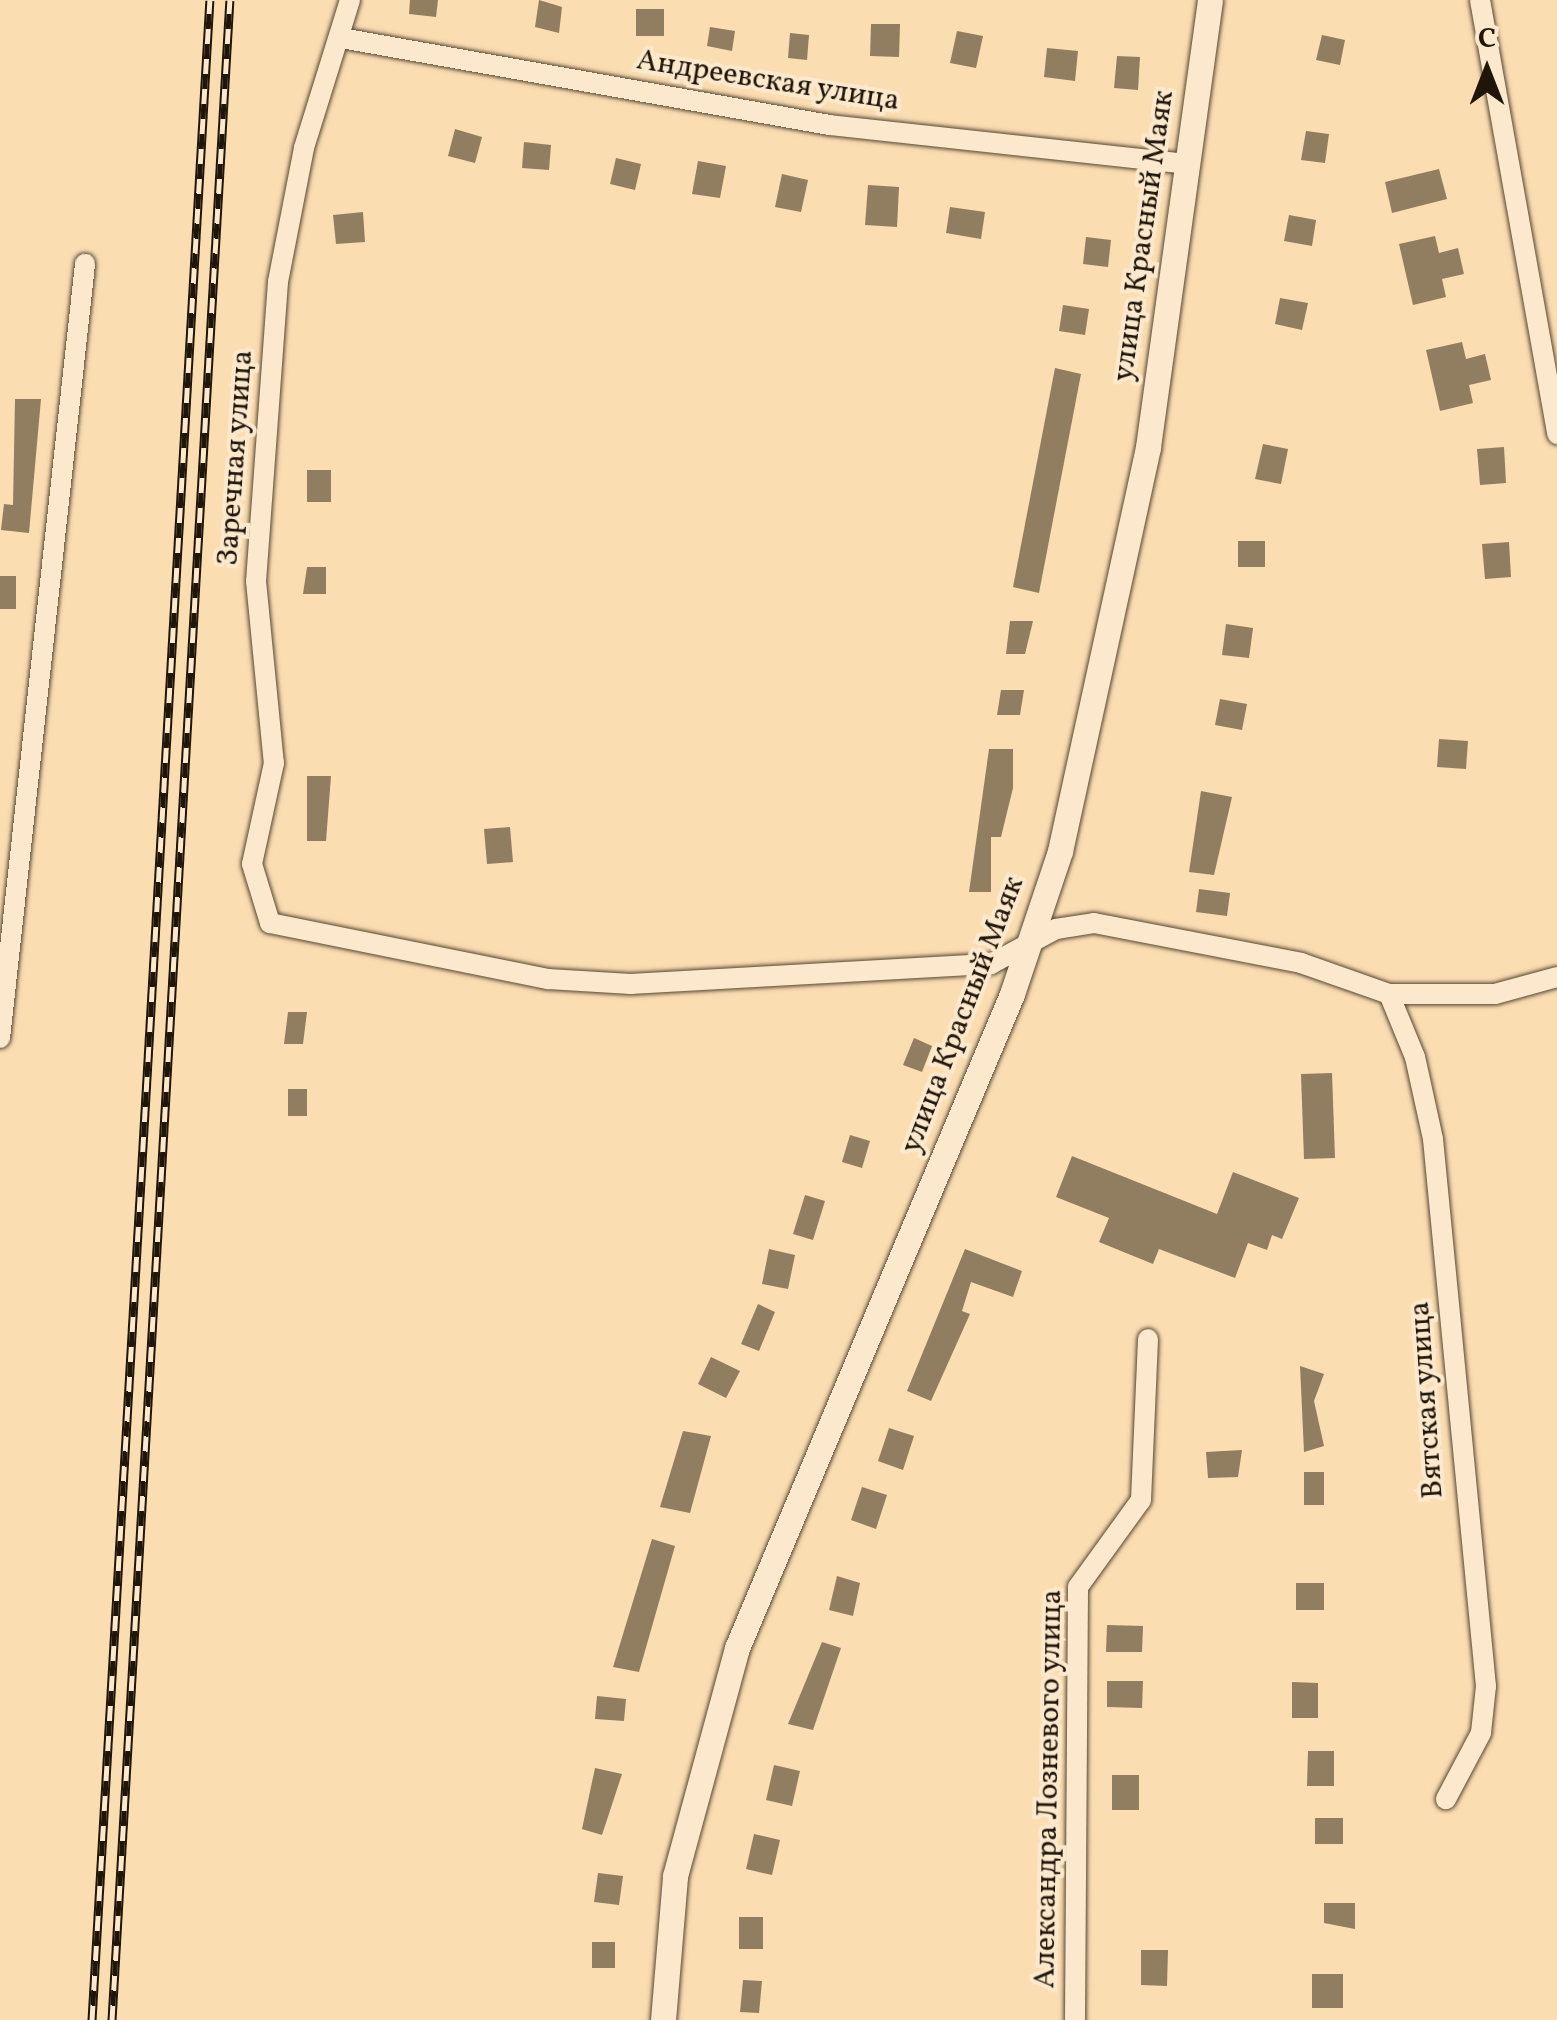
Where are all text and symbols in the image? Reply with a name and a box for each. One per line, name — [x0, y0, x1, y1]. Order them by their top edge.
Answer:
north arrow — [1437, 20, 1537, 120]
text: С — [1478, 20, 1496, 59]
street label: Андреевская улица — [633, 42, 903, 120]
street label: улица Красный Маяк — [1106, 88, 1182, 384]
street label: Заречная улица — [210, 348, 262, 568]
street label: улица Красный Маяк — [894, 871, 1032, 1159]
street label: Вятская улица — [1402, 1300, 1452, 1500]
street label: Александра Лозневого улица — [1028, 1589, 1070, 1989]

